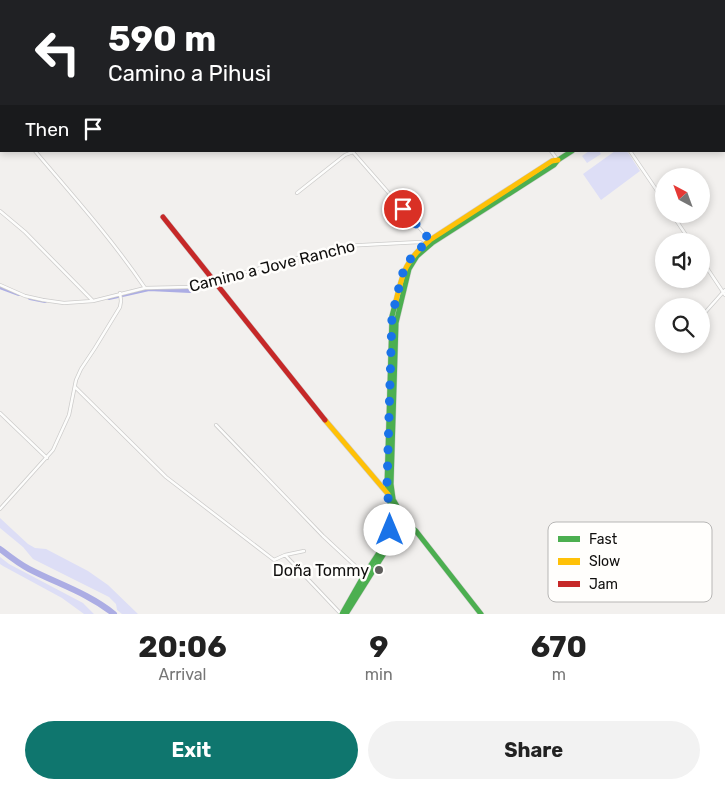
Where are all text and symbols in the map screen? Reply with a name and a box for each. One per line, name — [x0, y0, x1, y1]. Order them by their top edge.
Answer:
text: 590 m — [108, 18, 216, 60]
icon: left — [25, 20, 90, 85]
text: Camino a Pihusi — [108, 60, 271, 87]
icon: arrive — [79, 115, 107, 143]
text: Then — [25, 118, 69, 141]
north arrow — [655, 168, 710, 222]
map controls — [655, 168, 710, 353]
pin — [382, 188, 424, 230]
icon: arrive — [389, 195, 417, 223]
button: sound — [655, 233, 710, 288]
street label: Camino a Jove Rancho — [187, 236, 357, 296]
button: search — [655, 298, 710, 353]
position arrow — [363, 503, 415, 555]
legend — [548, 522, 712, 602]
text: Fast — [589, 531, 618, 548]
text: Slow — [589, 553, 620, 570]
place label: Doña Tommy — [273, 561, 369, 580]
marker: Doña Tommy — [373, 564, 385, 576]
text: Jam — [589, 576, 618, 593]
text: 20:06 — [138, 629, 227, 665]
text: 9 — [369, 629, 388, 665]
text: 670 — [531, 629, 587, 665]
text: Arrival — [158, 665, 206, 684]
text: min — [365, 665, 393, 684]
text: m — [552, 665, 566, 684]
button: Exit — [25, 721, 358, 779]
button: Share — [368, 721, 700, 779]

